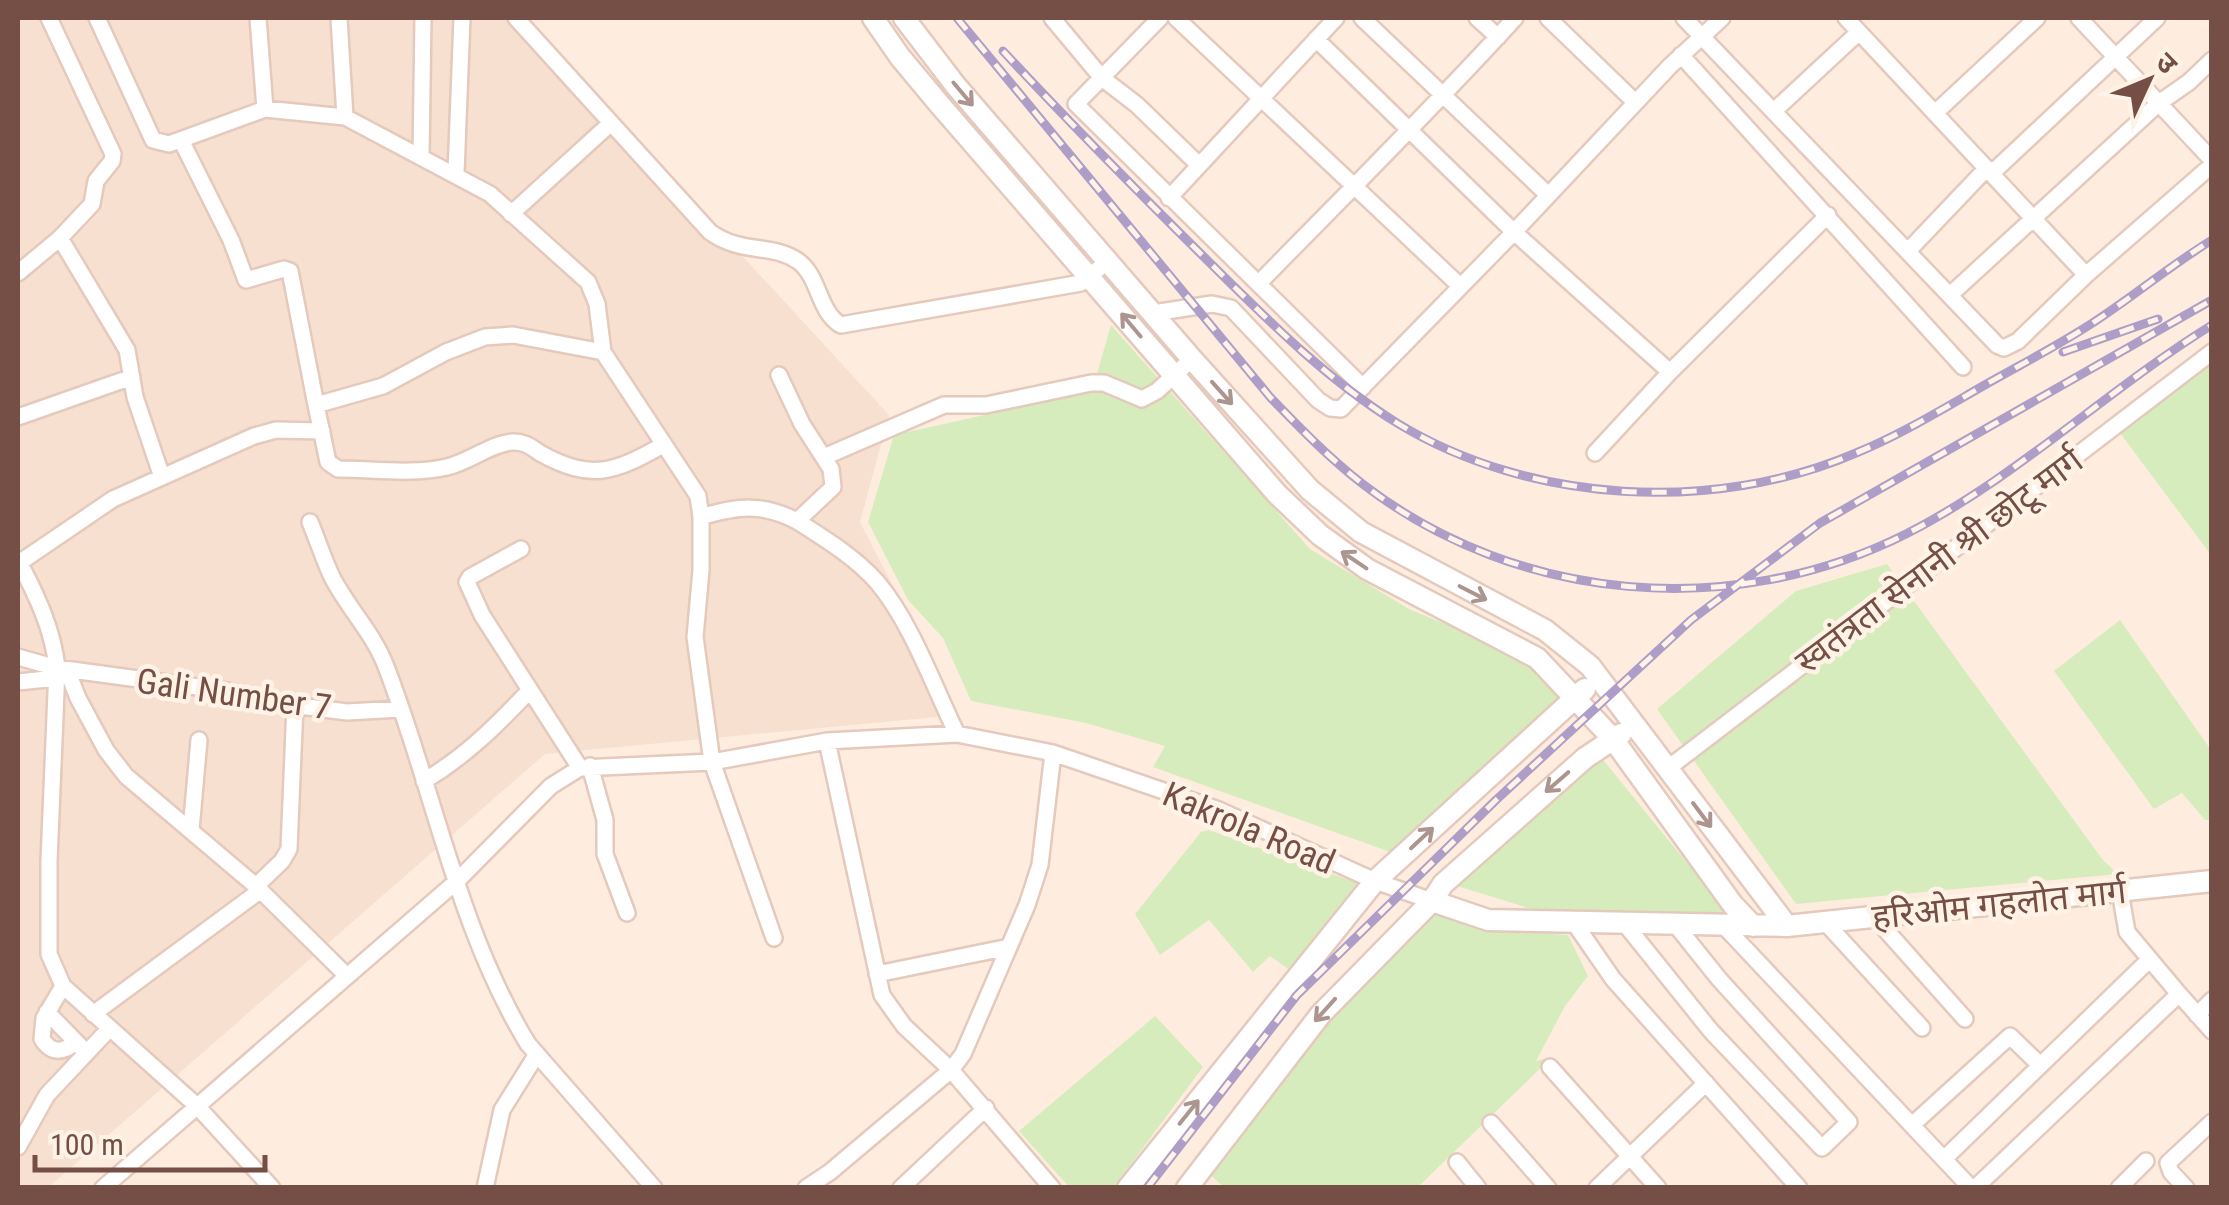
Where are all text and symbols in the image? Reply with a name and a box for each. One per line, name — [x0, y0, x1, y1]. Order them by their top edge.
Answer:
north arrow — [2099, 30, 2199, 130]
text: उ — [2149, 46, 2185, 81]
one-way arrow — [952, 81, 974, 107]
one-way arrow — [1121, 312, 1143, 338]
one-way arrow — [1211, 380, 1234, 405]
street label: स्वतंत्रता सेनानी श्री छोटू मार्ग — [1788, 439, 2093, 684]
one-way arrow — [1341, 549, 1369, 570]
one-way arrow — [1458, 584, 1488, 603]
street label: Gali Number 7 — [134, 661, 334, 728]
one-way arrow — [1544, 771, 1570, 793]
street label: Kakrola Road — [1157, 774, 1341, 883]
one-way arrow — [1691, 801, 1712, 828]
one-way arrow — [1410, 826, 1434, 850]
street label: हरिओम गहलोत मार्ग — [1870, 871, 2130, 938]
one-way arrow — [1314, 997, 1337, 1022]
one-way arrow — [1178, 1099, 1200, 1125]
scale bar — [35, 1110, 265, 1172]
text: 100 m — [50, 1127, 124, 1162]

